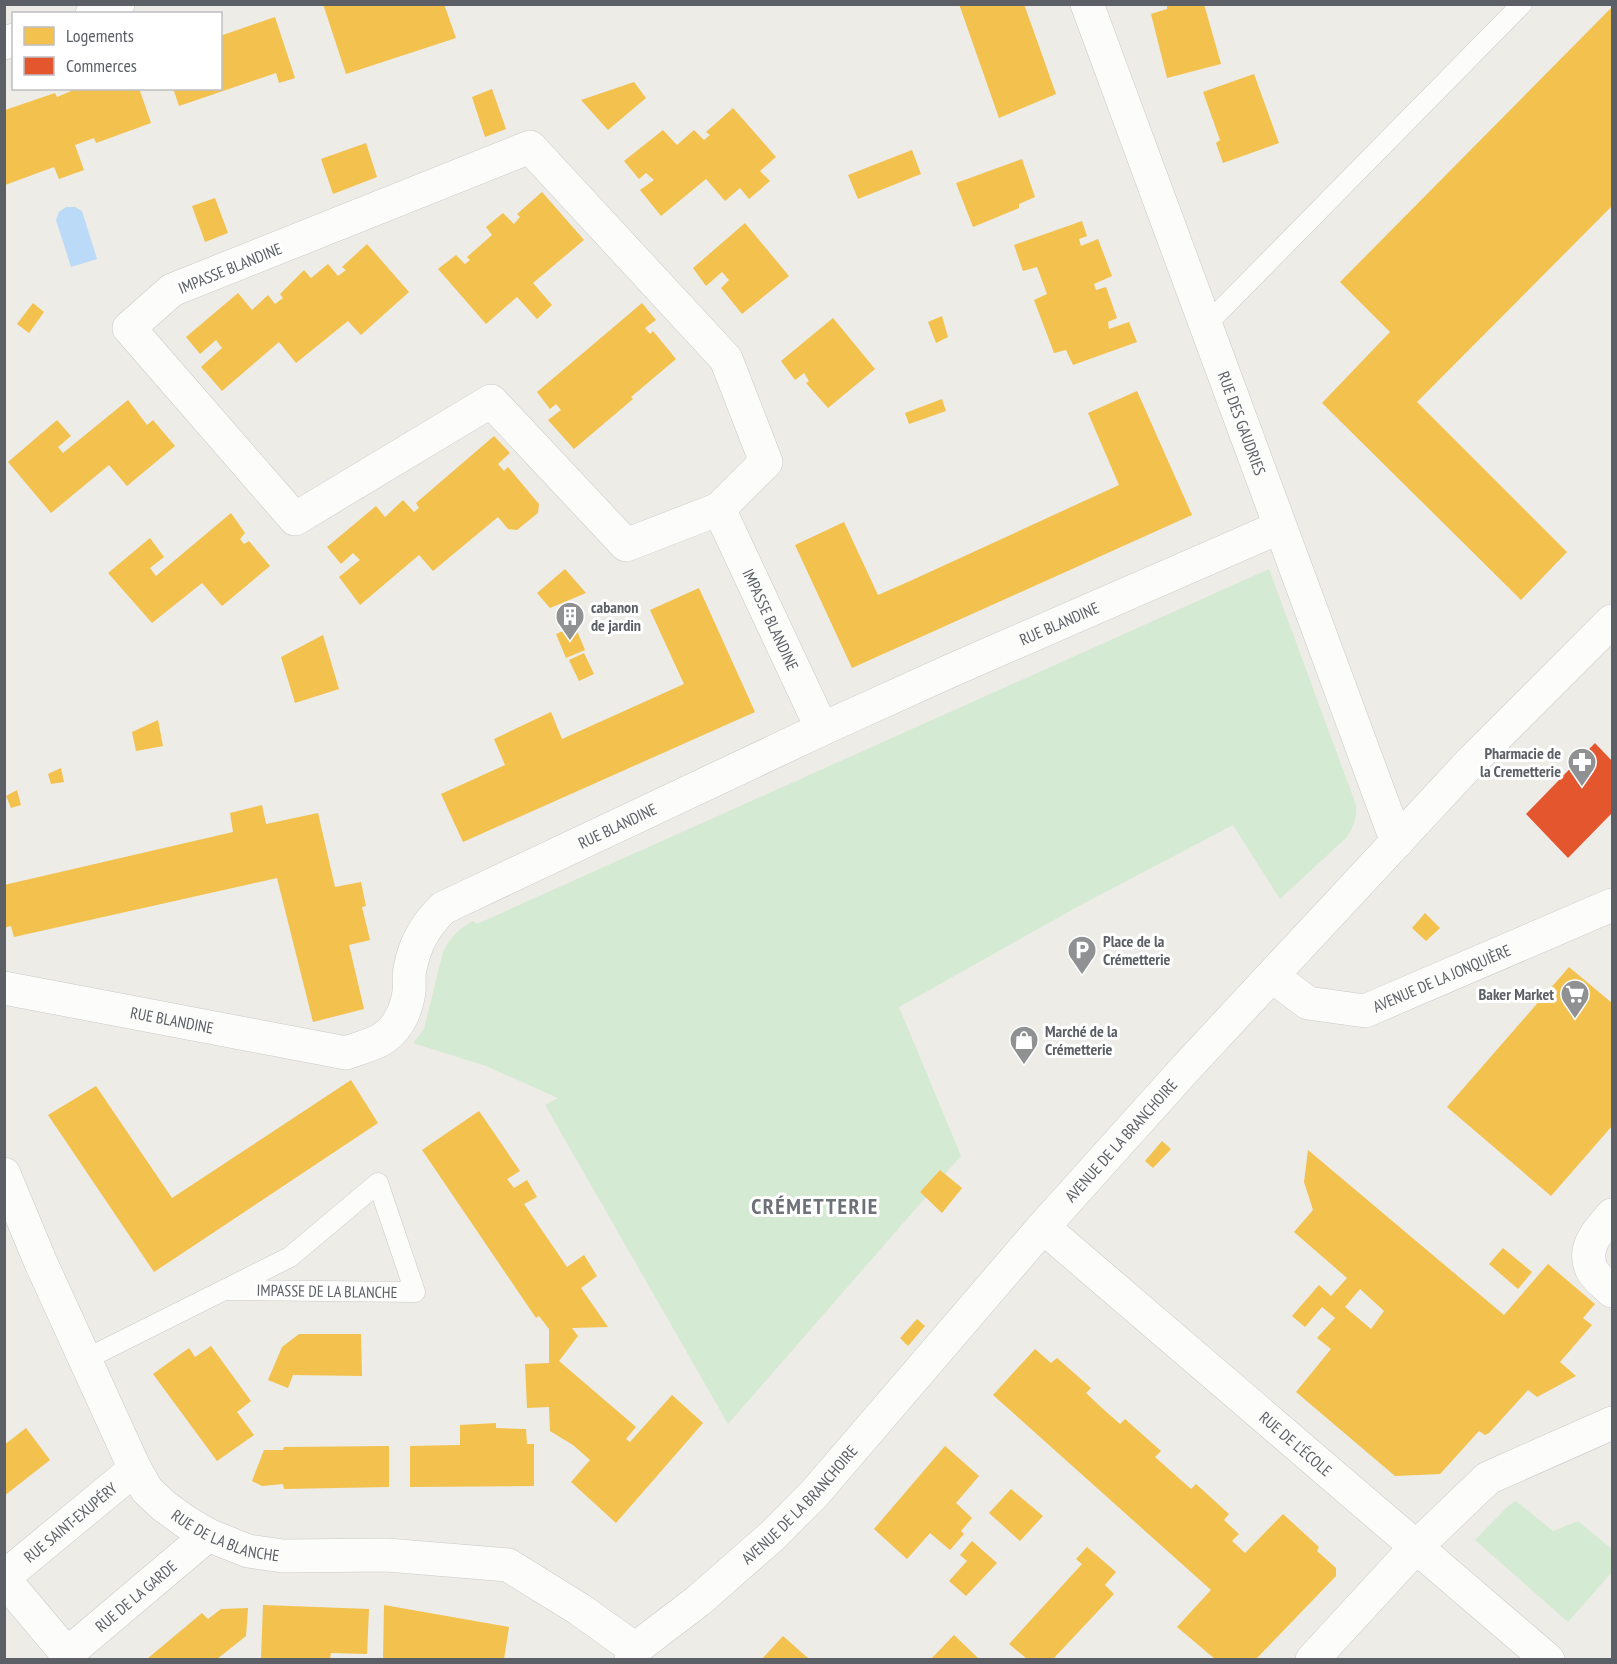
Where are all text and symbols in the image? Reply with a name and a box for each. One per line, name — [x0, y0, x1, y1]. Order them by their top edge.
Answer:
legend — [12, 12, 222, 90]
text: Logements — [66, 24, 134, 47]
text: Commerces — [66, 54, 137, 77]
street label: IMPASSE BLANDINE — [175, 238, 285, 298]
street label: RUE DES GAUDRIES — [1214, 369, 1270, 478]
street label: IMPASSE BLANDINE — [738, 565, 803, 674]
place label: cabanon de jardin — [591, 597, 641, 635]
street label: RUE BLANDINE — [1016, 597, 1102, 649]
building icon: cabanon de jardin — [554, 600, 586, 642]
place label: Pharmacie de la Cremetterie — [1480, 743, 1561, 781]
pharmacy icon: Pharmacie de la Cremetterie — [1566, 746, 1598, 788]
street label: RUE BLANDINE — [575, 799, 660, 853]
place label: Place de la Crémetterie — [1103, 931, 1171, 969]
parking icon: Place de la Crémetterie — [1066, 934, 1098, 976]
street label: AVENUE DE LA JONQUIÈRE — [1370, 940, 1514, 1016]
supermarket icon: Baker Market — [1559, 978, 1591, 1020]
place label: Baker Market — [1478, 984, 1554, 1004]
street label: RUE BLANDINE — [129, 1002, 215, 1038]
place label: Marché de la Crémetterie — [1045, 1021, 1118, 1059]
shop icon: Marché de la Crémetterie — [1008, 1024, 1040, 1066]
street label: AVENUE DE LA BRANCHOIRE — [1060, 1075, 1181, 1206]
district label: CRÉMETTERIE — [751, 1192, 879, 1220]
street label: IMPASSE DE LA BLANCHE — [256, 1280, 398, 1302]
street label: RUE DE L'ÉCOLE — [1255, 1407, 1336, 1480]
street label: AVENUE DE LA BRANCHOIRE — [737, 1441, 862, 1568]
street label: RUE SAINT-EXUPÉRY — [20, 1478, 122, 1567]
street label: RUE DE LA BLANCHE — [168, 1505, 281, 1565]
street label: RUE DE LA GARDE — [91, 1556, 181, 1636]

